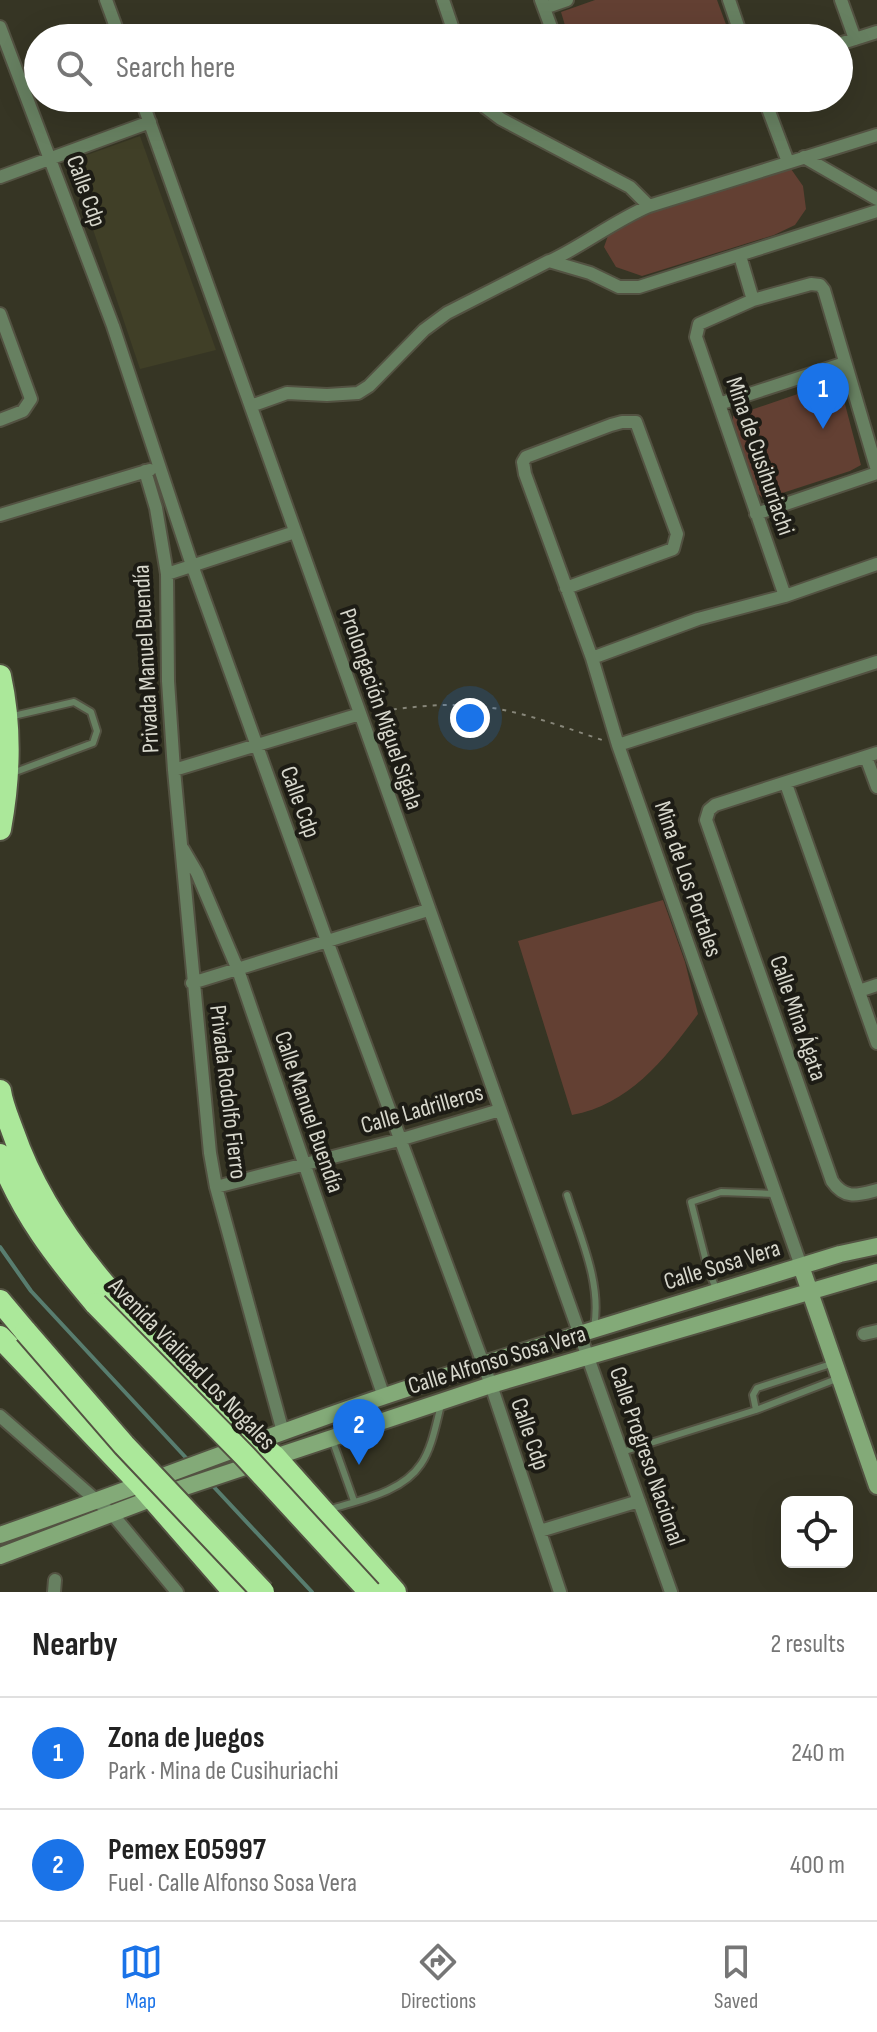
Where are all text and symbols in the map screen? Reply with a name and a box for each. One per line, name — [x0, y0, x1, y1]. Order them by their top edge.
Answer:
search box — [24, 24, 853, 112]
icon: search — [52, 46, 96, 90]
text: Search here — [116, 50, 235, 86]
street label: Calle Cdp — [60, 151, 112, 231]
pin: 1 — [797, 363, 849, 429]
street label: Mina de Cusihuriachi — [719, 373, 801, 539]
street label: Privada Manuel Buendía — [127, 564, 165, 754]
street label: Prolongación Miguel Sigala — [333, 604, 429, 814]
your location — [450, 698, 490, 738]
street label: Calle Cdp — [274, 762, 326, 842]
street label: Mina de Los Portales — [648, 797, 728, 961]
street label: Calle Mina Ágata — [763, 952, 833, 1084]
street label: Privada Rodolfo Fierro — [203, 1003, 253, 1181]
street label: Calle Manuel Buendía — [268, 1027, 350, 1197]
street label: Calle Ladrilleros — [357, 1078, 487, 1140]
street label: Calle Sosa Vera — [660, 1234, 784, 1296]
street label: Avenida Vialidad Los Nogales — [102, 1271, 282, 1456]
street label: Calle Alfonso Sosa Vera — [405, 1319, 589, 1401]
street label: Calle Progreso Nacional — [603, 1363, 691, 1549]
street label: Calle Cdp — [504, 1394, 556, 1474]
pin: 2 — [333, 1399, 385, 1465]
map controls — [781, 1496, 853, 1568]
button: locate — [781, 1496, 853, 1568]
text: Nearby — [32, 1624, 118, 1665]
text: 2 results — [771, 1629, 845, 1660]
text: Zona de Juegos — [108, 1720, 264, 1756]
text: 1 — [53, 1738, 63, 1769]
text: 240 m — [791, 1738, 845, 1769]
text: Park · Mina de Cusihuriachi — [108, 1756, 339, 1787]
text: Pemex E05997 — [108, 1832, 266, 1868]
text: 2 — [52, 1850, 64, 1881]
text: 400 m — [790, 1850, 845, 1881]
text: Fuel · Calle Alfonso Sosa Vera — [108, 1868, 357, 1899]
tab: Map — [119, 1940, 163, 2015]
tab: Directions — [401, 1940, 476, 2015]
tab: Saved — [714, 1940, 758, 2015]

